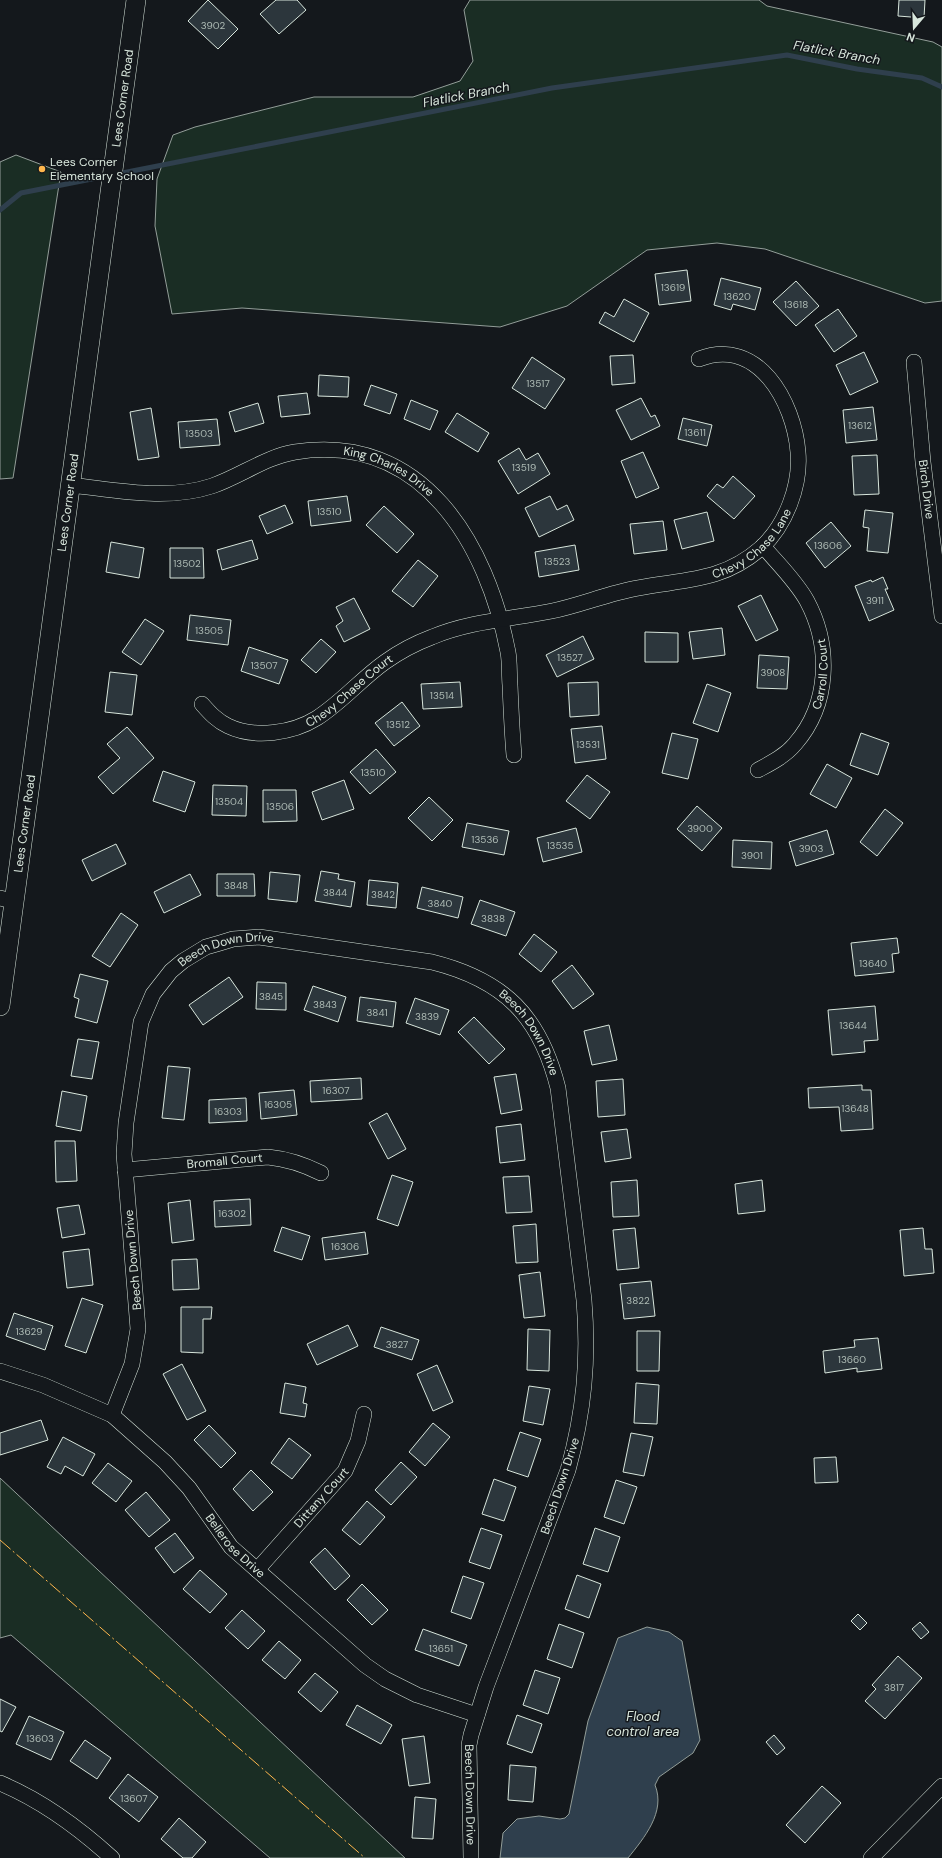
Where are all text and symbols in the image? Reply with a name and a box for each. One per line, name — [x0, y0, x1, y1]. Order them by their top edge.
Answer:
north arrow — [894, 8, 934, 48]
house number: 3902 — [201, 19, 225, 32]
text: N — [905, 30, 917, 45]
water label: Flatlick Branch — [792, 36, 882, 69]
street label: Lees Corner Road — [108, 48, 137, 148]
water label: Flatlick Branch — [421, 78, 511, 111]
place label: Lees Corner Elementary School — [50, 154, 154, 184]
marker: Lees Corner Elementary School — [37, 164, 47, 174]
house number: 13619 — [661, 281, 685, 294]
house number: 13620 — [723, 290, 751, 303]
house number: 13618 — [784, 298, 808, 311]
house number: 13517 — [526, 377, 550, 390]
house number: 13612 — [848, 419, 872, 432]
house number: 13611 — [684, 426, 706, 439]
house number: 13503 — [185, 427, 213, 440]
street label: King Charles Drive — [342, 443, 438, 500]
street label: Lees Corner Road — [54, 453, 83, 552]
street label: Birch Drive — [915, 459, 938, 520]
house number: 13519 — [512, 461, 536, 474]
house number: 13510 — [316, 505, 342, 518]
street label: Chevy Chase Lane — [710, 506, 795, 582]
house number: 13606 — [814, 539, 842, 552]
house number: 13523 — [544, 555, 570, 568]
house number: 13502 — [173, 557, 201, 570]
house number: 3911 — [866, 594, 884, 607]
house number: 13505 — [195, 624, 223, 637]
street label: Carroll Court — [808, 637, 831, 712]
street label: Chevy Chase Court — [303, 651, 396, 731]
house number: 13527 — [557, 651, 583, 664]
house number: 13507 — [250, 659, 278, 672]
house number: 3908 — [761, 666, 785, 679]
house number: 13514 — [430, 689, 454, 702]
house number: 13512 — [386, 718, 410, 731]
house number: 13531 — [576, 738, 600, 751]
house number: 13510 — [360, 766, 386, 779]
street label: Lees Corner Road — [10, 774, 39, 874]
house number: 13504 — [215, 795, 243, 808]
house number: 13506 — [266, 800, 294, 813]
house number: 3900 — [687, 822, 713, 835]
house number: 13536 — [471, 833, 499, 846]
house number: 13535 — [546, 839, 574, 852]
house number: 3903 — [799, 842, 823, 855]
house number: 3901 — [741, 849, 763, 862]
house number: 3848 — [224, 879, 248, 892]
house number: 3844 — [323, 886, 347, 899]
house number: 3842 — [371, 888, 395, 901]
house number: 3840 — [428, 897, 453, 910]
house number: 3838 — [481, 912, 505, 925]
street label: Beech Down Drive — [174, 929, 275, 970]
house number: 13640 — [859, 957, 887, 970]
street label: Beech Down Drive — [496, 986, 562, 1078]
house number: 3845 — [259, 990, 283, 1003]
house number: 3843 — [313, 998, 337, 1011]
house number: 3841 — [366, 1006, 388, 1019]
house number: 3839 — [415, 1010, 439, 1023]
house number: 13644 — [839, 1019, 867, 1032]
house number: 16307 — [322, 1084, 350, 1097]
house number: 16305 — [264, 1098, 292, 1111]
house number: 13648 — [841, 1102, 869, 1115]
house number: 16303 — [214, 1105, 242, 1118]
street label: Bromall Court — [186, 1150, 264, 1172]
house number: 16302 — [218, 1207, 246, 1220]
street label: Beech Down Drive — [121, 1209, 145, 1311]
house number: 16306 — [331, 1240, 359, 1253]
house number: 3822 — [626, 1294, 650, 1307]
house number: 13629 — [16, 1325, 43, 1338]
house number: 3827 — [386, 1338, 408, 1351]
house number: 13660 — [838, 1353, 866, 1366]
street label: Beech Down Drive — [537, 1436, 583, 1536]
street label: Dittany Court — [290, 1464, 353, 1531]
street label: Bellerose Drive — [202, 1510, 269, 1582]
house number: 13651 — [429, 1642, 453, 1655]
house number: 3817 — [884, 1681, 904, 1694]
water label: Flood control area — [607, 1708, 679, 1740]
house number: 13603 — [26, 1732, 54, 1745]
street label: Beech Down Drive — [461, 1744, 479, 1845]
house number: 13607 — [120, 1792, 148, 1805]

